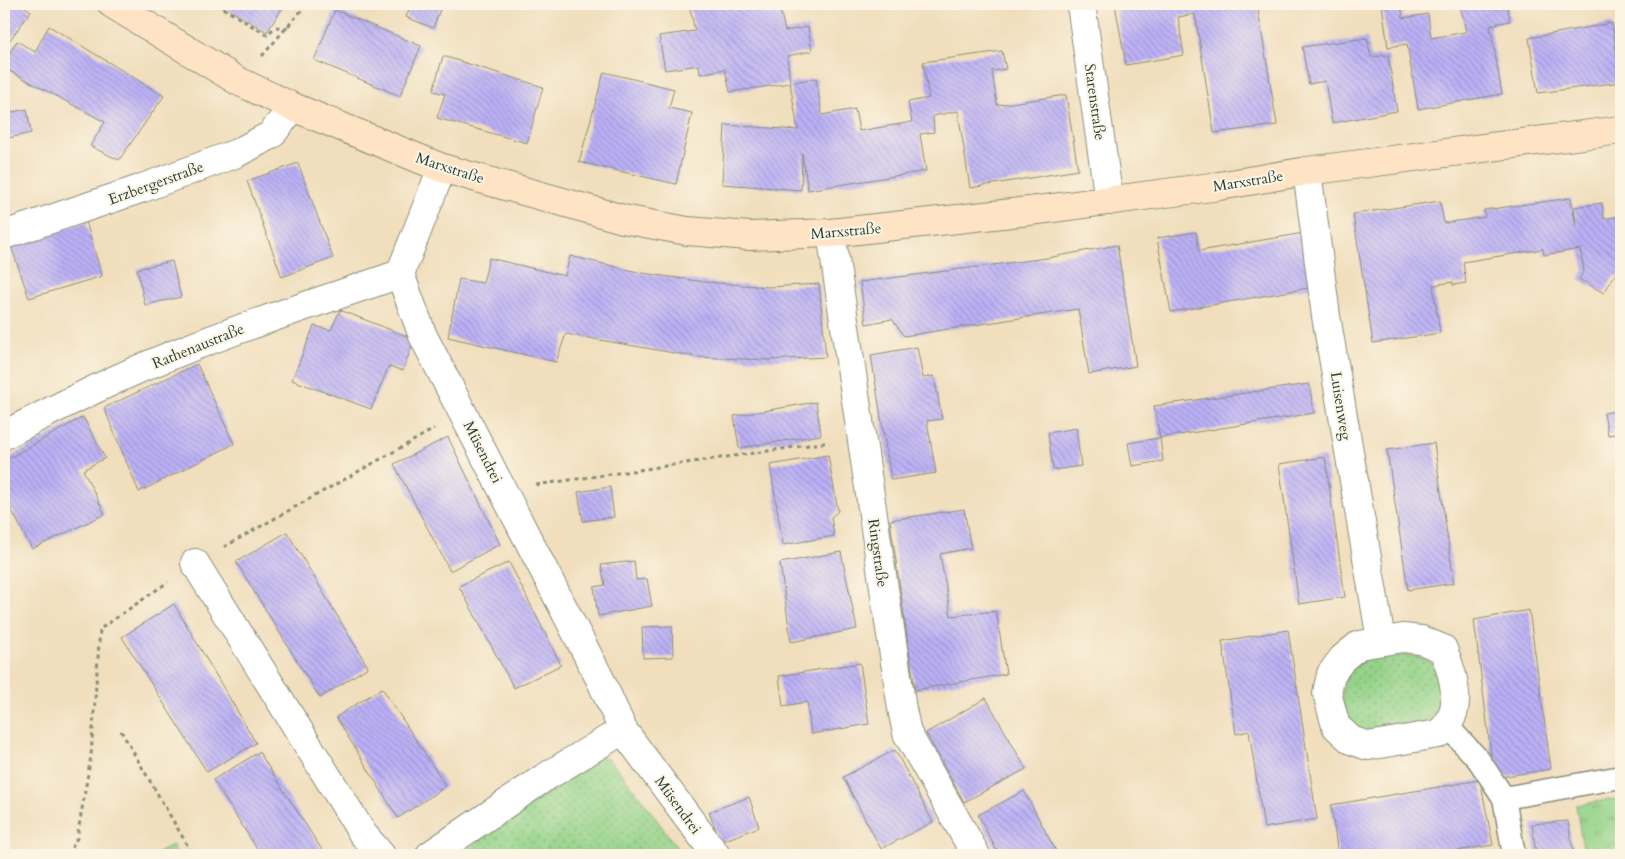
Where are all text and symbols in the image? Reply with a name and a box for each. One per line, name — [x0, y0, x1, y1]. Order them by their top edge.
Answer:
street label: Starenstraße — [1080, 62, 1110, 142]
street label: Marxstraße — [413, 148, 487, 189]
street label: Erzbergerstraße — [106, 156, 207, 209]
street label: Marxstraße — [1211, 166, 1285, 196]
street label: Marxstraße — [810, 218, 882, 244]
street label: Rathenaustraße — [149, 318, 247, 374]
street label: Luisenweg — [1326, 370, 1356, 442]
street label: Müsendrei — [459, 418, 507, 486]
street label: Ringstraße — [863, 517, 893, 589]
street label: Müsendrei — [650, 772, 706, 838]

